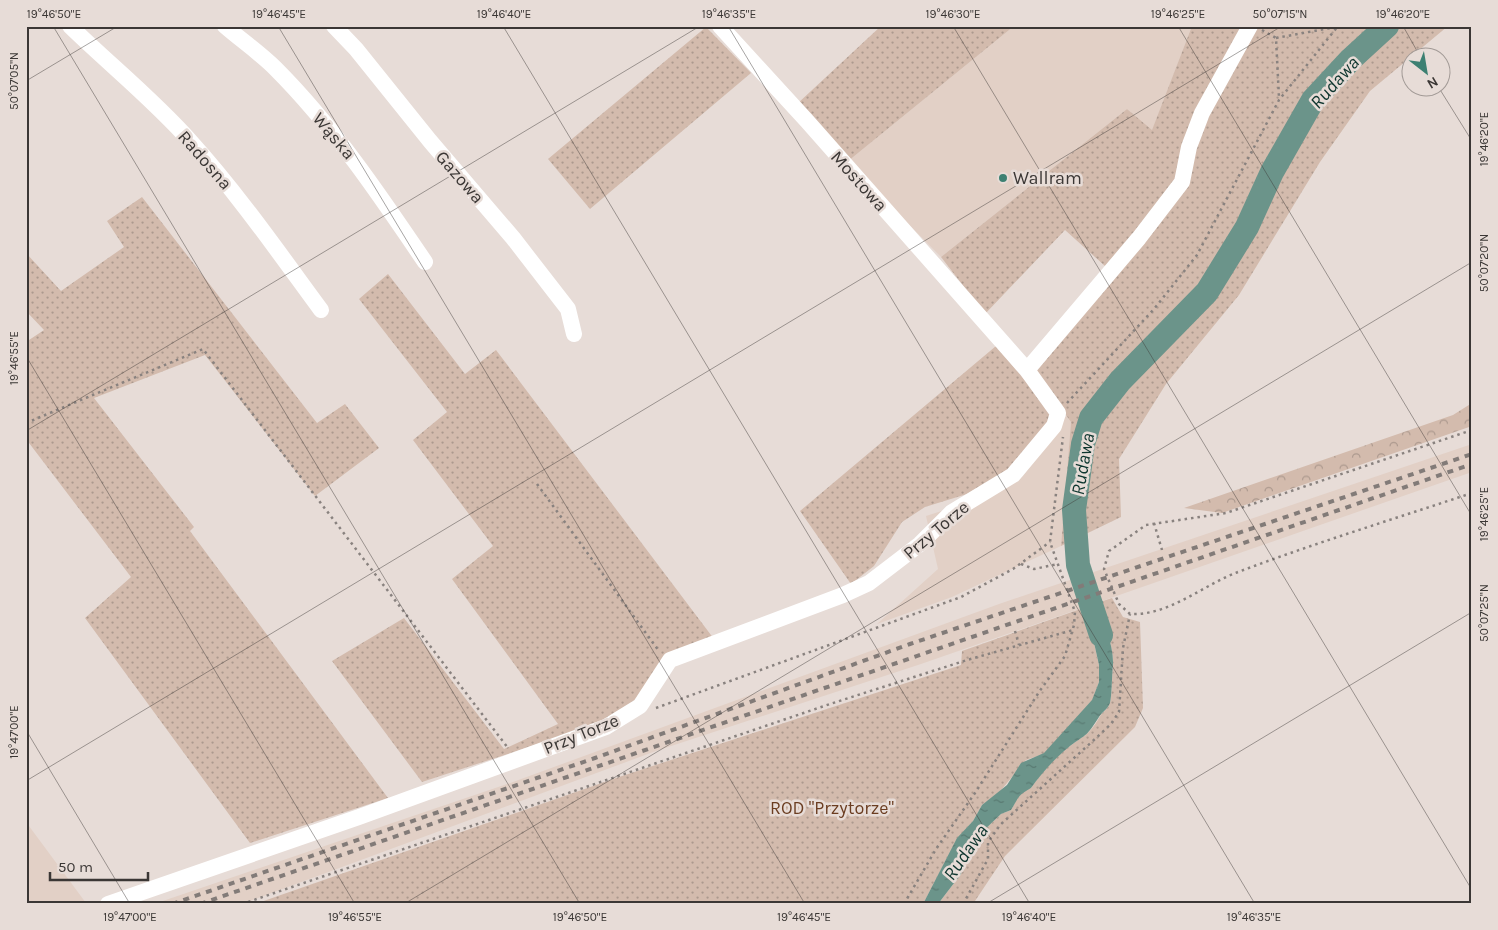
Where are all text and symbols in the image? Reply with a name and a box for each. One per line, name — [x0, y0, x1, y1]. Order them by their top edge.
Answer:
text: 19°46'50"E — [27, 7, 81, 21]
text: 19°46'45"E — [252, 7, 306, 21]
text: 19°46'40"E — [477, 7, 531, 21]
text: 19°46'35"E — [702, 7, 756, 21]
text: 19°46'30"E — [926, 7, 980, 21]
text: 19°46'25"E — [1151, 7, 1205, 21]
text: 50°07'15"N — [1253, 7, 1307, 21]
text: 19°46'20"E — [1376, 7, 1430, 21]
north arrow — [1400, 48, 1450, 98]
text: 50°07'05"N — [7, 52, 21, 110]
water label: Rudawa — [1306, 52, 1364, 113]
text: N — [1424, 73, 1441, 93]
street label: Wąska — [308, 108, 360, 164]
text: 19°46'20"E — [1477, 112, 1491, 166]
street label: Radosna — [173, 126, 237, 194]
street label: Gazowa — [431, 146, 489, 208]
street label: Mostowa — [826, 146, 892, 216]
place label: Wallram — [1013, 167, 1082, 189]
marker: Wallram — [997, 172, 1009, 184]
text: 50°07'20"N — [1477, 234, 1491, 292]
text: 19°46'55"E — [7, 331, 21, 385]
water label: Rudawa — [1067, 431, 1099, 497]
text: 19°46'25"E — [1477, 487, 1491, 541]
street label: Przy Torze — [899, 496, 973, 564]
text: 50°07'25"N — [1477, 584, 1491, 642]
text: 19°47'00"E — [7, 705, 21, 759]
street label: Przy Torze — [540, 709, 622, 759]
park label: ROD "Przytorze" — [770, 797, 894, 819]
water label: Rudawa — [939, 821, 993, 885]
scale bar — [50, 850, 148, 882]
text: 50 m — [58, 858, 93, 876]
text: 19°47'00"E — [103, 910, 157, 924]
text: 19°46'55"E — [328, 910, 382, 924]
text: 19°46'50"E — [553, 910, 607, 924]
text: 19°46'45"E — [777, 910, 831, 924]
text: 19°46'40"E — [1002, 910, 1056, 924]
text: 19°46'35"E — [1227, 910, 1281, 924]

